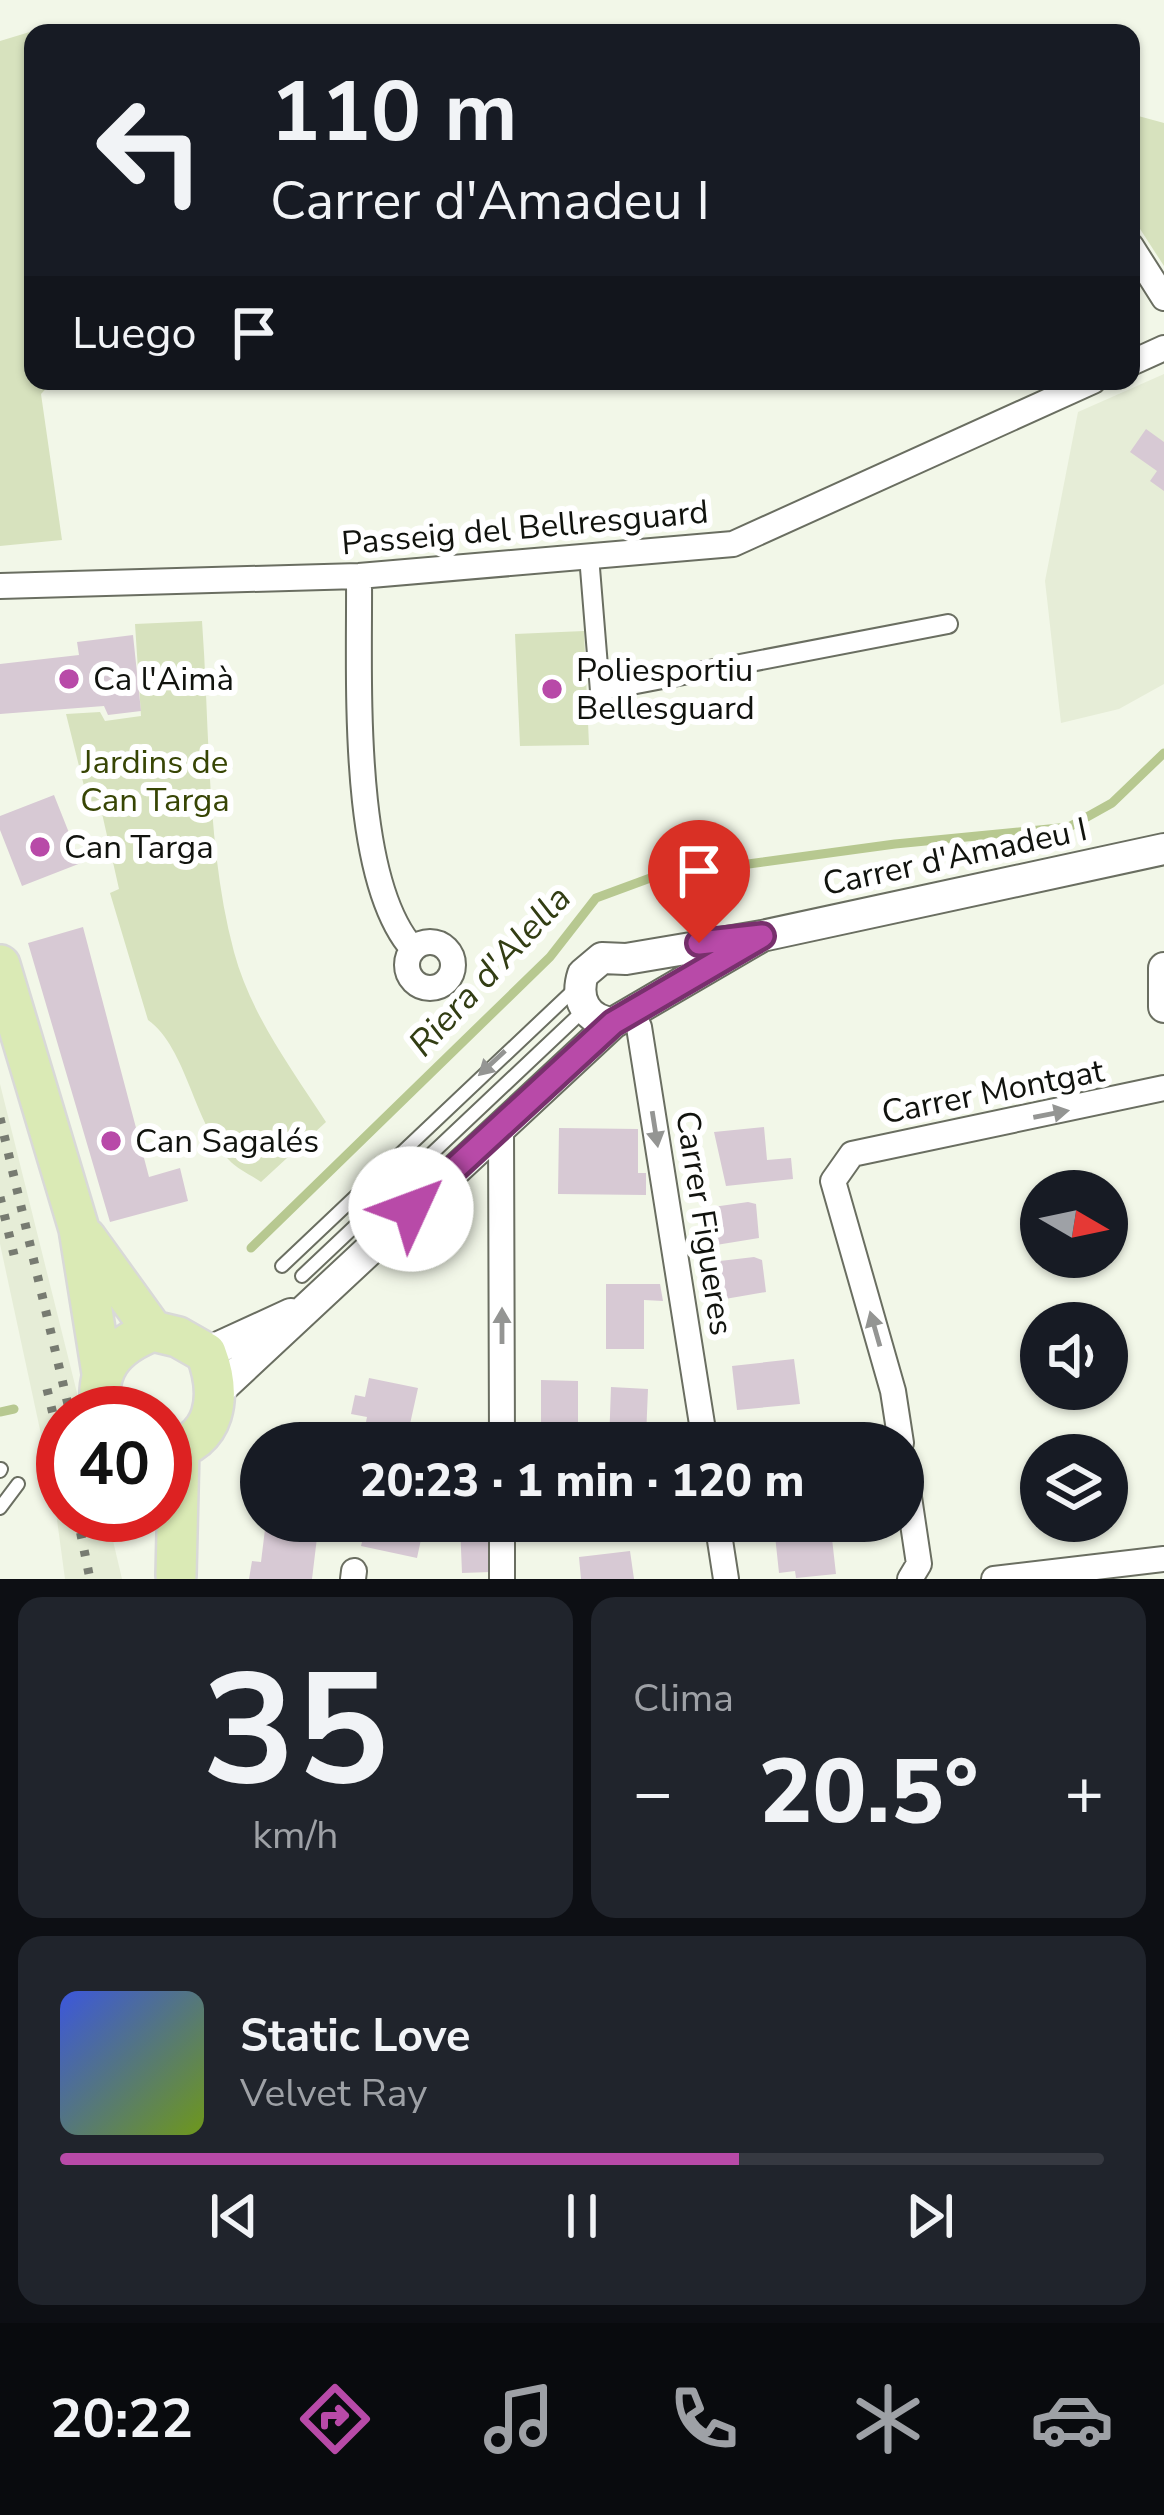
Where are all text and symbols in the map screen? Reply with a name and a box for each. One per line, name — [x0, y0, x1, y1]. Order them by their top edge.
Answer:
text: 110 m — [270, 55, 518, 170]
icon: left — [72, 72, 228, 228]
text: Carrer d'Amadeu I — [270, 164, 710, 238]
icon: arrive — [221, 300, 287, 366]
text: Luego — [72, 303, 197, 364]
street label: Passeig del Bellresguard — [340, 490, 710, 566]
place label: Poliesportiu Bellesguard — [576, 648, 755, 731]
place label: Ca l'Aimà — [93, 657, 234, 702]
marker: Ca l'Aimà — [56, 666, 82, 692]
marker: Poliesportiu Bellesguard — [539, 676, 565, 702]
park label: Jardins de Can Targa — [80, 740, 230, 823]
street label: Carrer d'Amadeu I — [819, 807, 1091, 907]
pin — [648, 820, 750, 943]
place label: Can Targa — [64, 825, 214, 870]
marker: Can Targa — [27, 834, 53, 860]
icon: arrive — [666, 838, 732, 904]
water label: Riera d'Alella — [398, 875, 582, 1067]
one-way arrow — [477, 1048, 506, 1076]
street label: Carrer Montgat — [878, 1048, 1108, 1136]
one-way arrow — [1033, 1104, 1070, 1123]
street label: Carrer Figueres — [664, 1108, 744, 1338]
one-way arrow — [647, 1111, 665, 1149]
place label: Can Sagalés — [135, 1119, 319, 1164]
marker: Can Sagalés — [98, 1128, 124, 1154]
position arrow — [348, 1146, 474, 1272]
north arrow — [1020, 1170, 1128, 1278]
map controls — [1020, 1170, 1128, 1542]
button: sound — [1020, 1302, 1128, 1410]
one-way arrow — [492, 1306, 512, 1344]
one-way arrow — [865, 1310, 883, 1347]
speed limit sign: 40 — [36, 1386, 192, 1542]
button: layers — [1020, 1434, 1128, 1542]
text: 20:23 · 1 min · 120 m — [359, 1451, 805, 1512]
text: 35 — [202, 1624, 389, 1837]
text: Clima — [633, 1672, 734, 1725]
text: 20.5° — [759, 1731, 978, 1854]
text: − — [633, 1748, 673, 1838]
text: + — [1064, 1748, 1104, 1838]
text: km/h — [253, 1809, 338, 1862]
text: Static Love — [240, 2006, 470, 2067]
text: Velvet Ray — [240, 2067, 427, 2120]
icon: previous — [201, 2183, 267, 2249]
icon: pause — [549, 2183, 615, 2249]
icon: next — [897, 2183, 963, 2249]
icon: directions — [293, 2377, 377, 2461]
icon: music — [477, 2377, 561, 2461]
icon: phone — [662, 2377, 746, 2461]
icon: climate — [846, 2377, 930, 2461]
icon: car — [1030, 2377, 1114, 2461]
text: 20:22 — [50, 2382, 193, 2456]

